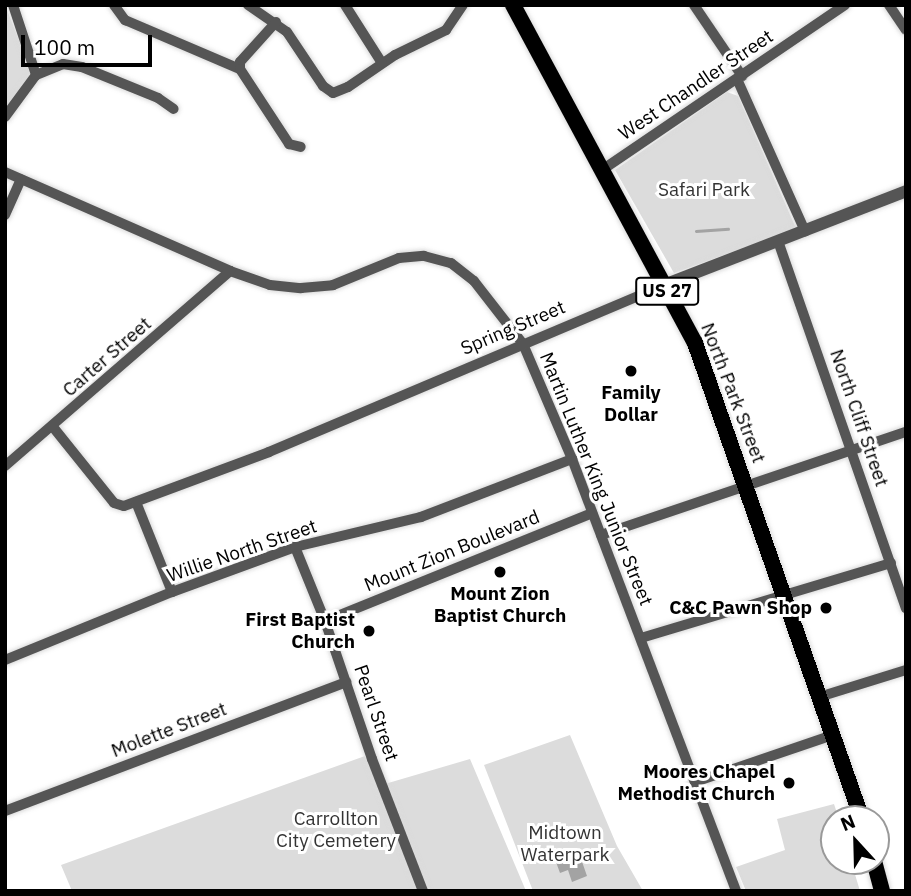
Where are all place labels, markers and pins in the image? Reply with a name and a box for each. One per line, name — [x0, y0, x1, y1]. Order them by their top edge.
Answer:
marker: Family Dollar — [623, 363, 639, 379]
place label: Family Dollar — [601, 382, 661, 426]
marker: Mount Zion Baptist Church — [492, 564, 508, 580]
place label: Mount Zion Baptist Church — [434, 583, 566, 627]
place label: C&C Pawn Shop — [669, 597, 812, 619]
marker: C&C Pawn Shop — [818, 600, 834, 616]
place label: First Baptist Church — [245, 609, 355, 653]
marker: First Baptist Church — [361, 623, 377, 639]
place label: Moores Chapel Methodist Church — [618, 761, 775, 805]
marker: Moores Chapel Methodist Church — [781, 775, 797, 791]

